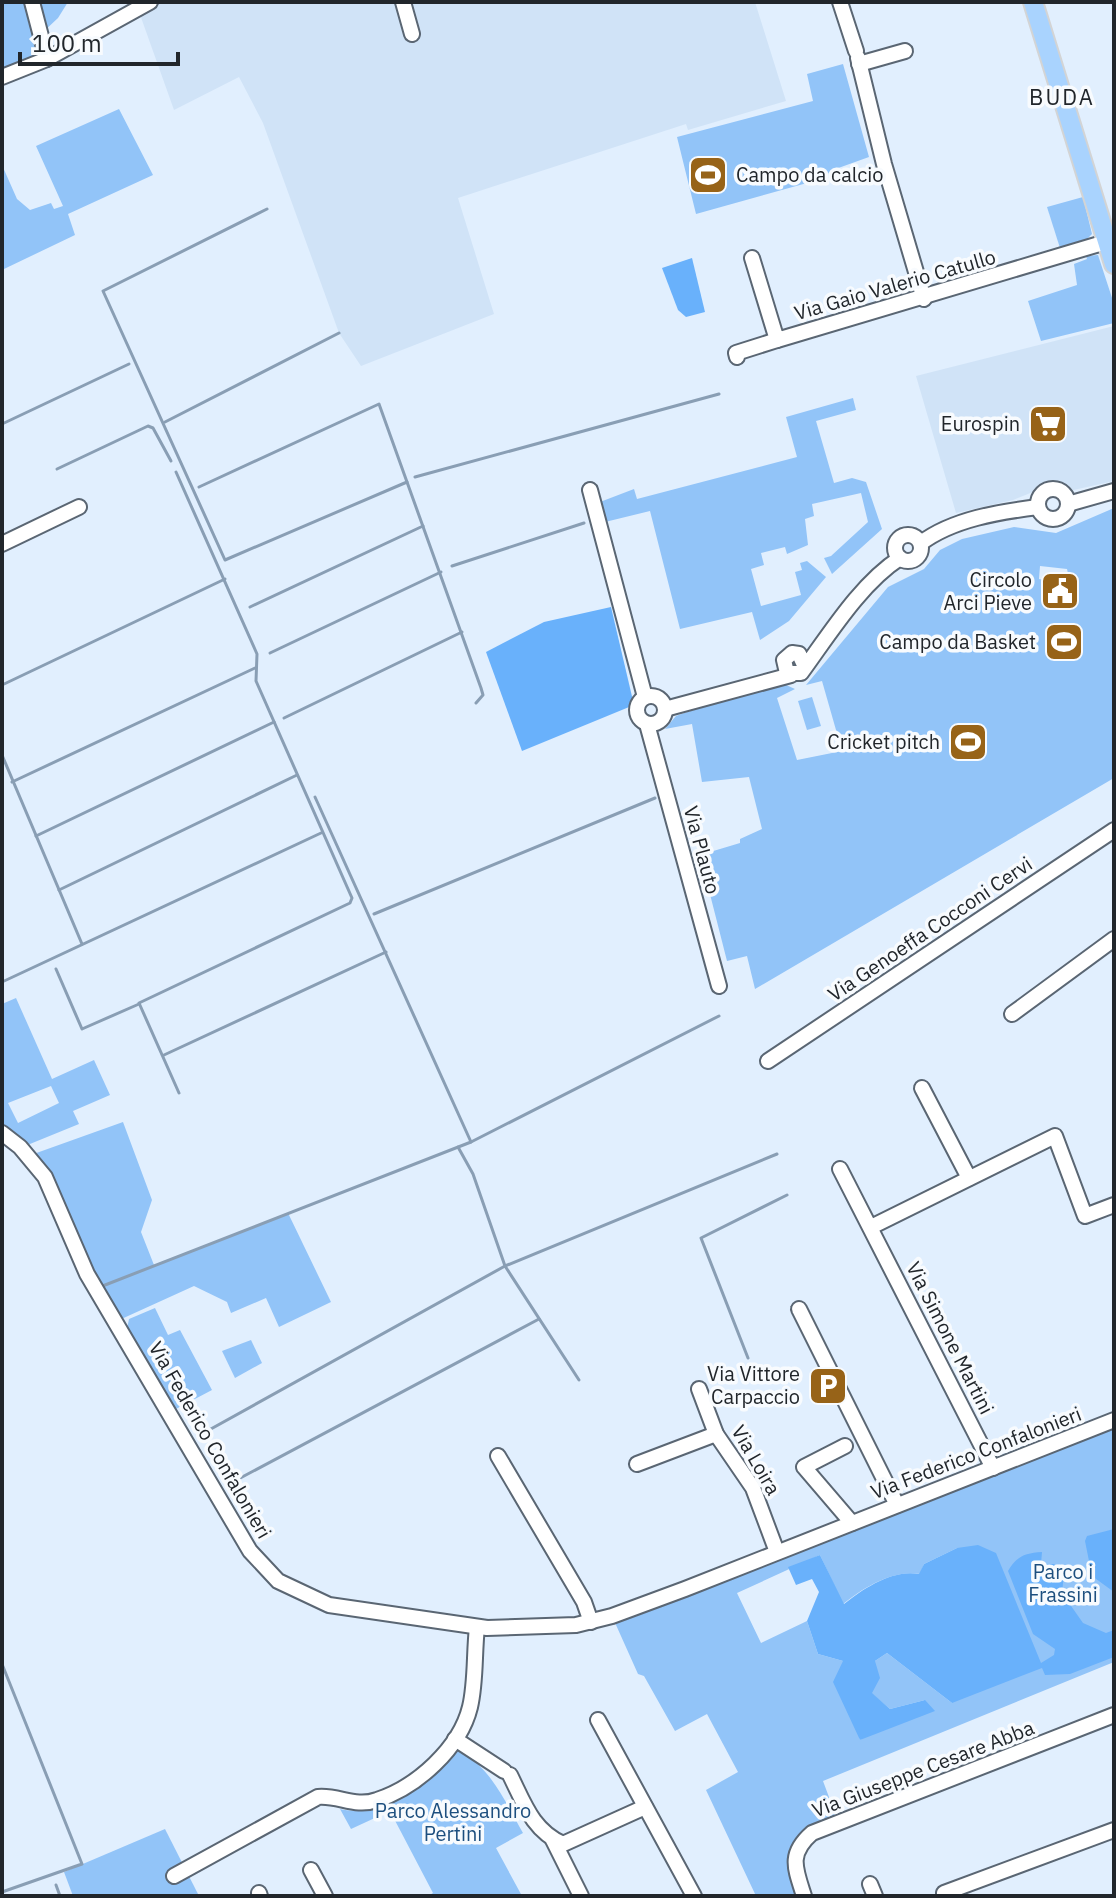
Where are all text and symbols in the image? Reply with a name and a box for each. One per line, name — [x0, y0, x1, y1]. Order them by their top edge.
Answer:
scale bar — [20, 16, 178, 66]
text: 100 m — [32, 27, 102, 59]
district label: BUDA — [1029, 82, 1095, 111]
sports icon: Campo da calcio — [687, 154, 729, 196]
place label: Campo da calcio — [736, 161, 884, 188]
street label: Via Gaio Valerio Catullo — [791, 243, 999, 326]
supermarket icon: Eurospin — [1027, 403, 1069, 445]
place label: Eurospin — [941, 410, 1020, 437]
place label: Circolo Arci Pieve — [944, 566, 1032, 616]
public building icon: Circolo Arci Pieve — [1039, 570, 1081, 612]
sports icon: Campo da Basket — [1043, 621, 1085, 663]
place label: Campo da Basket — [879, 628, 1036, 655]
sports icon: Cricket pitch — [947, 721, 989, 763]
place label: Cricket pitch — [827, 728, 940, 755]
street label: Via Plauto — [678, 803, 727, 897]
street label: Via Genoeffa Cocconi Cervi — [822, 850, 1037, 1007]
street label: Via Simone Martini — [900, 1257, 1001, 1419]
street label: Via Federico Confalonieri — [143, 1336, 278, 1543]
place label: Via Vittore Carpaccio — [707, 1360, 800, 1410]
parking icon: Via Vittore Carpaccio — [807, 1365, 849, 1407]
street label: Via Federico Confalonieri — [867, 1400, 1085, 1505]
street label: Via Loira — [726, 1420, 787, 1500]
park label: Parco i Frassini — [1028, 1558, 1098, 1608]
street label: Via Giuseppe Cesare Abba — [808, 1714, 1038, 1823]
park label: Parco Alessandro Pertini — [375, 1797, 531, 1847]

